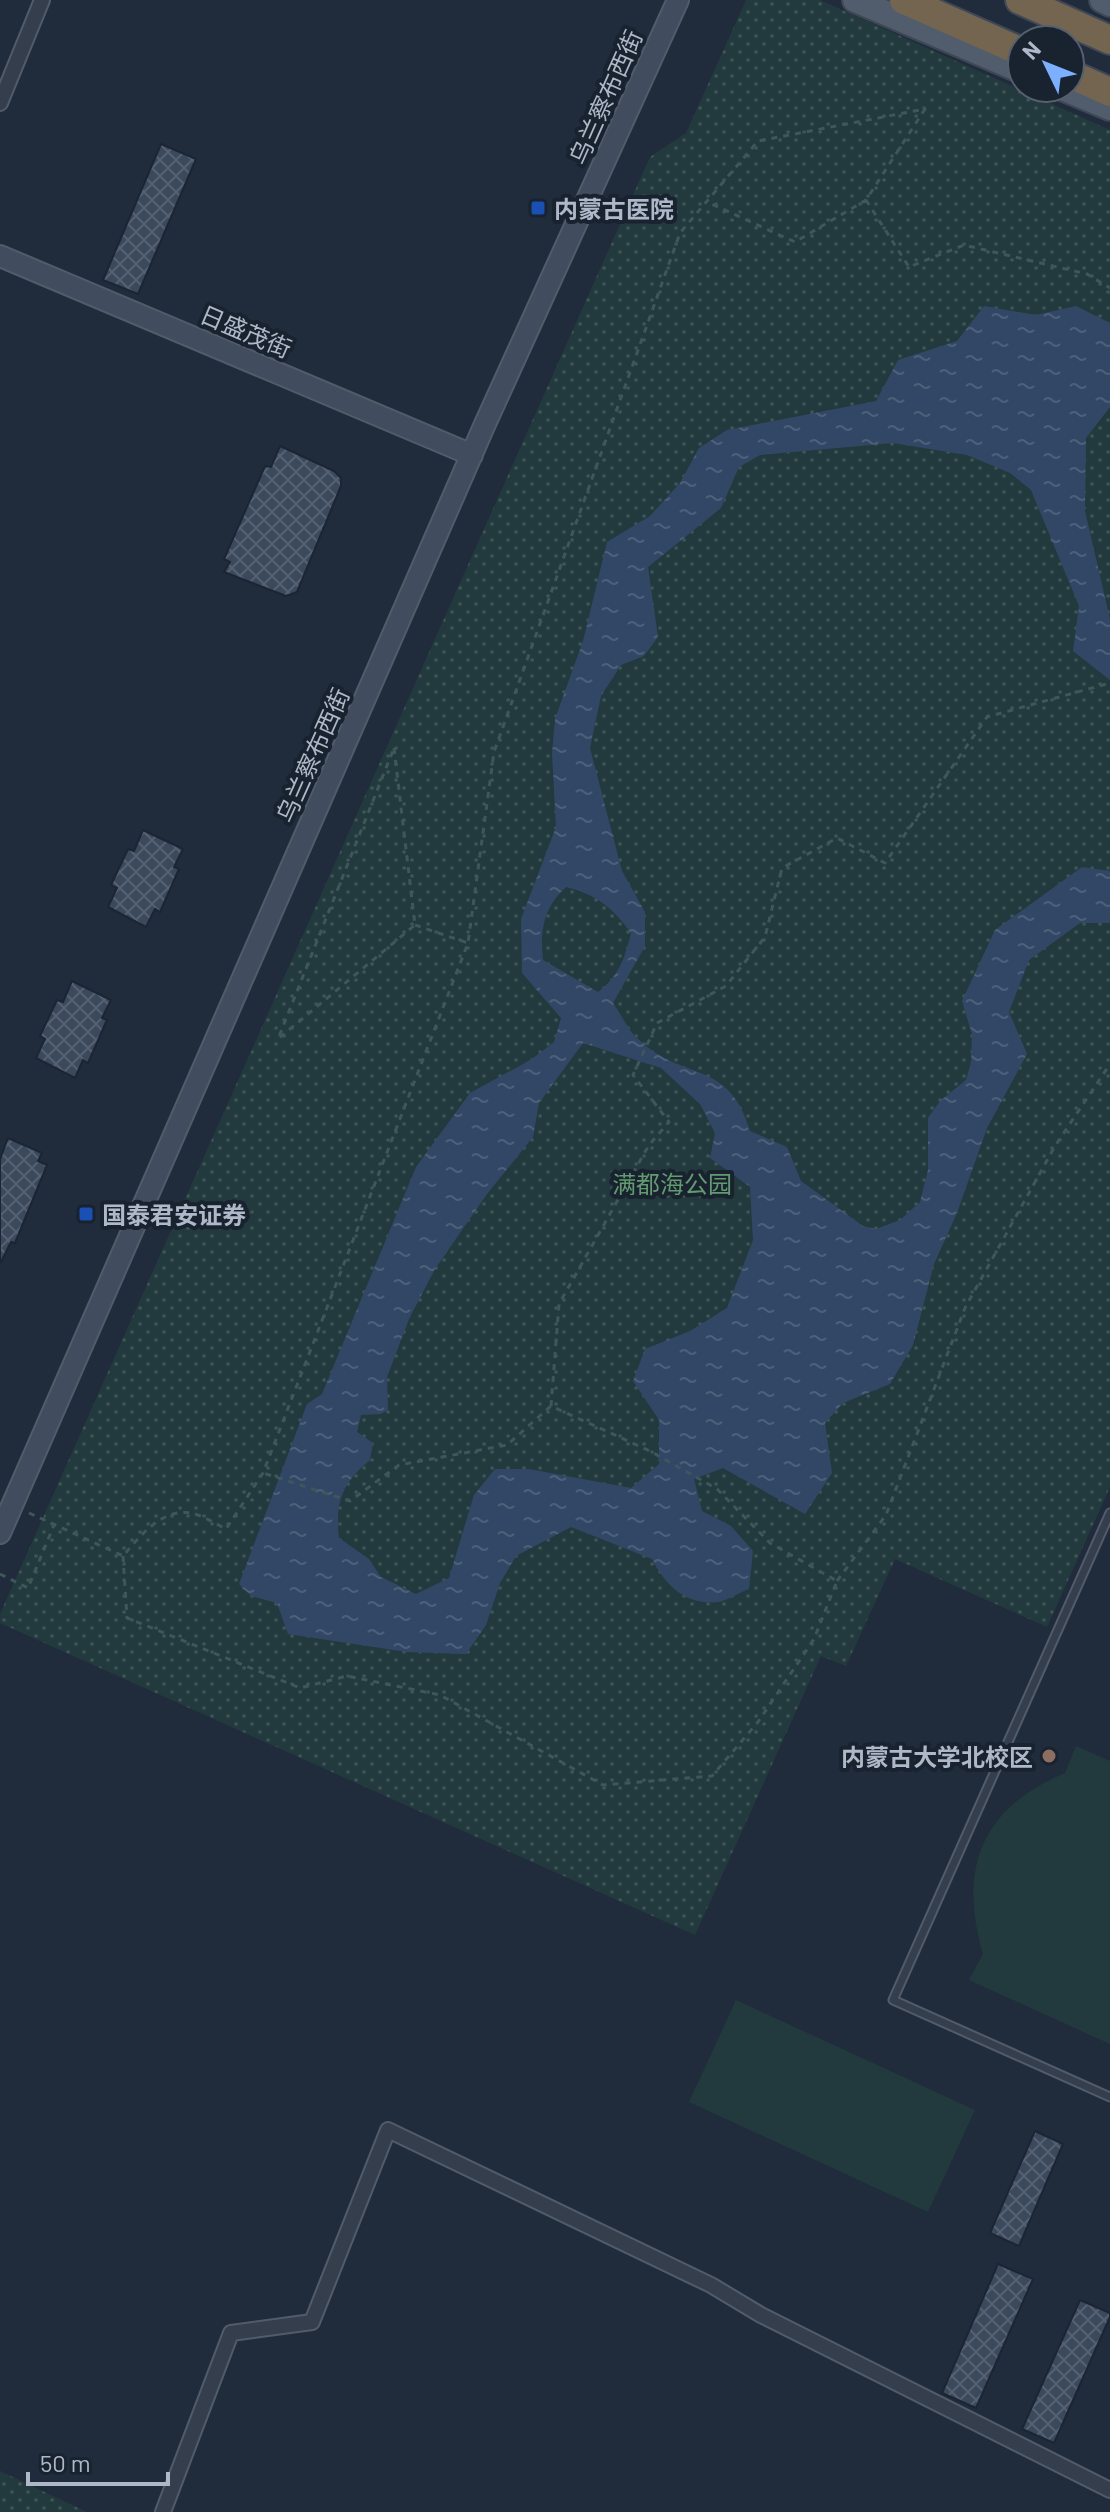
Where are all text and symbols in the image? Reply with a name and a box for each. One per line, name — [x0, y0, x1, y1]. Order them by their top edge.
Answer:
north arrow — [1006, 24, 1086, 104]
street label: 乌兰察布西街 — [562, 25, 648, 169]
text: N — [1016, 35, 1045, 64]
place label: 内蒙古医院 — [554, 194, 674, 223]
marker: 内蒙古医院 — [529, 199, 547, 217]
street label: 日盛茂街 — [196, 299, 296, 363]
street label: 乌兰察布西街 — [269, 683, 355, 827]
park label: 满都海公园 — [612, 1169, 732, 1198]
place label: 国泰君安证券 — [102, 1200, 246, 1229]
marker: 国泰君安证券 — [77, 1205, 95, 1223]
place label: 内蒙古大学北校区 — [841, 1742, 1033, 1771]
marker: 内蒙古大学北校区 — [1040, 1747, 1058, 1765]
scale bar — [28, 2436, 168, 2486]
text: 50 m — [40, 2448, 91, 2477]

